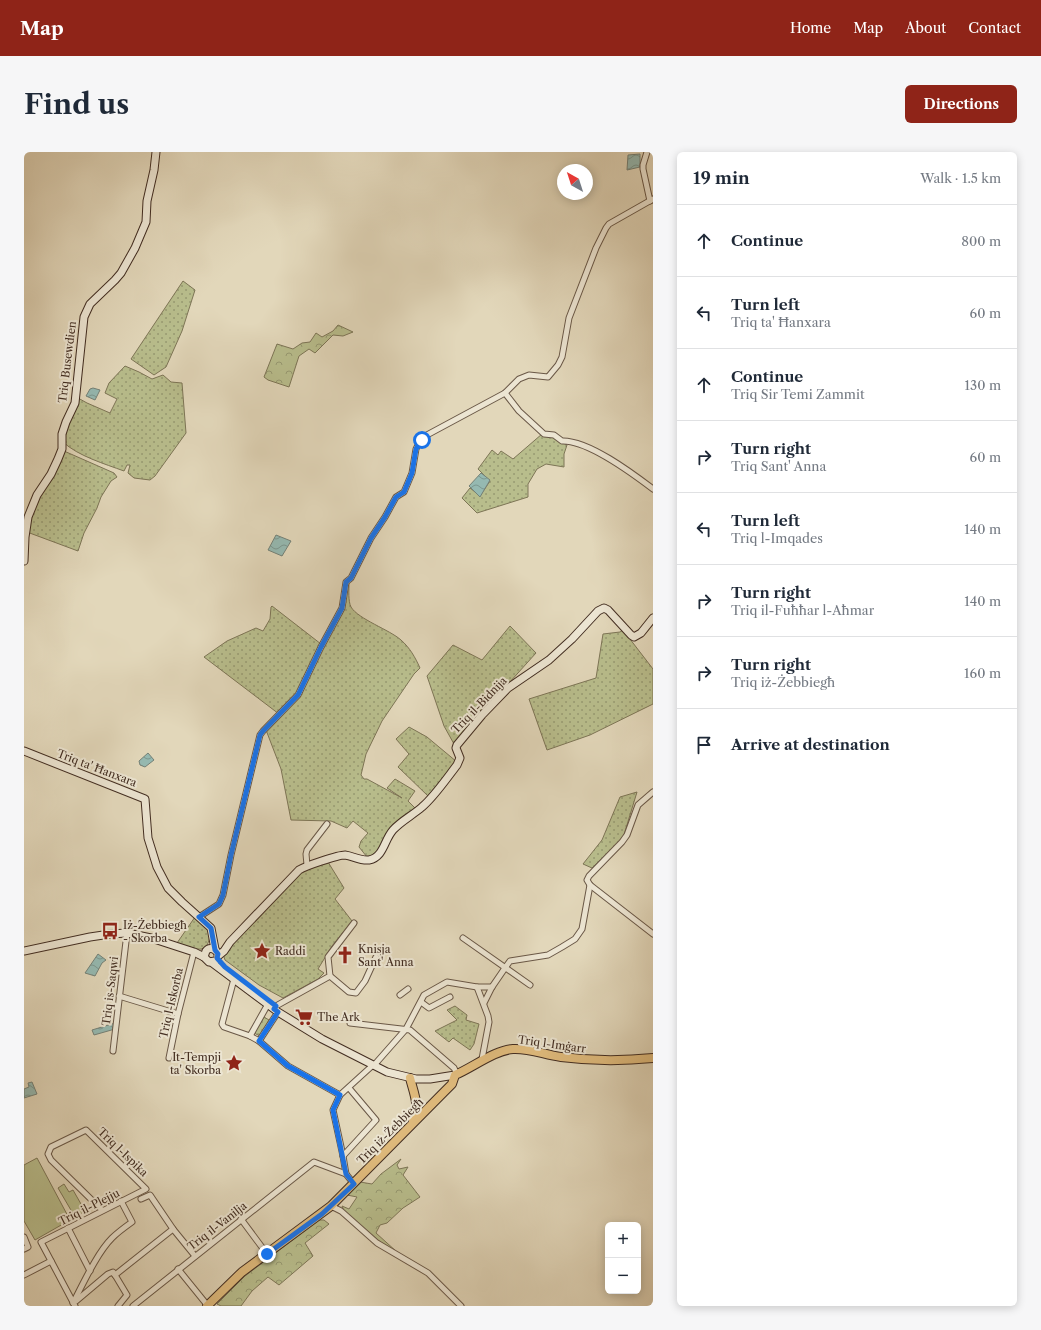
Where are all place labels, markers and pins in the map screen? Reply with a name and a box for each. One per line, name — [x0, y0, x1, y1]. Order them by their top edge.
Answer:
place label: Iż-Żebbiegħ - Skorba — [123, 917, 187, 945]
bus stop icon: Iż-Żebbiegħ - Skorba — [100, 921, 120, 941]
place icon: Raddi — [252, 941, 272, 961]
place label: Knisja Sant' Anna — [358, 942, 414, 969]
place label: Raddi — [275, 944, 306, 958]
church icon: Knisja Sant' Anna — [335, 945, 355, 965]
supermarket icon: The Ark — [294, 1007, 314, 1027]
place label: The Ark — [317, 1010, 361, 1024]
place label: It-Tempji ta' Skorba — [170, 1050, 222, 1077]
place icon: It-Tempji ta' Skorba — [224, 1053, 244, 1073]

